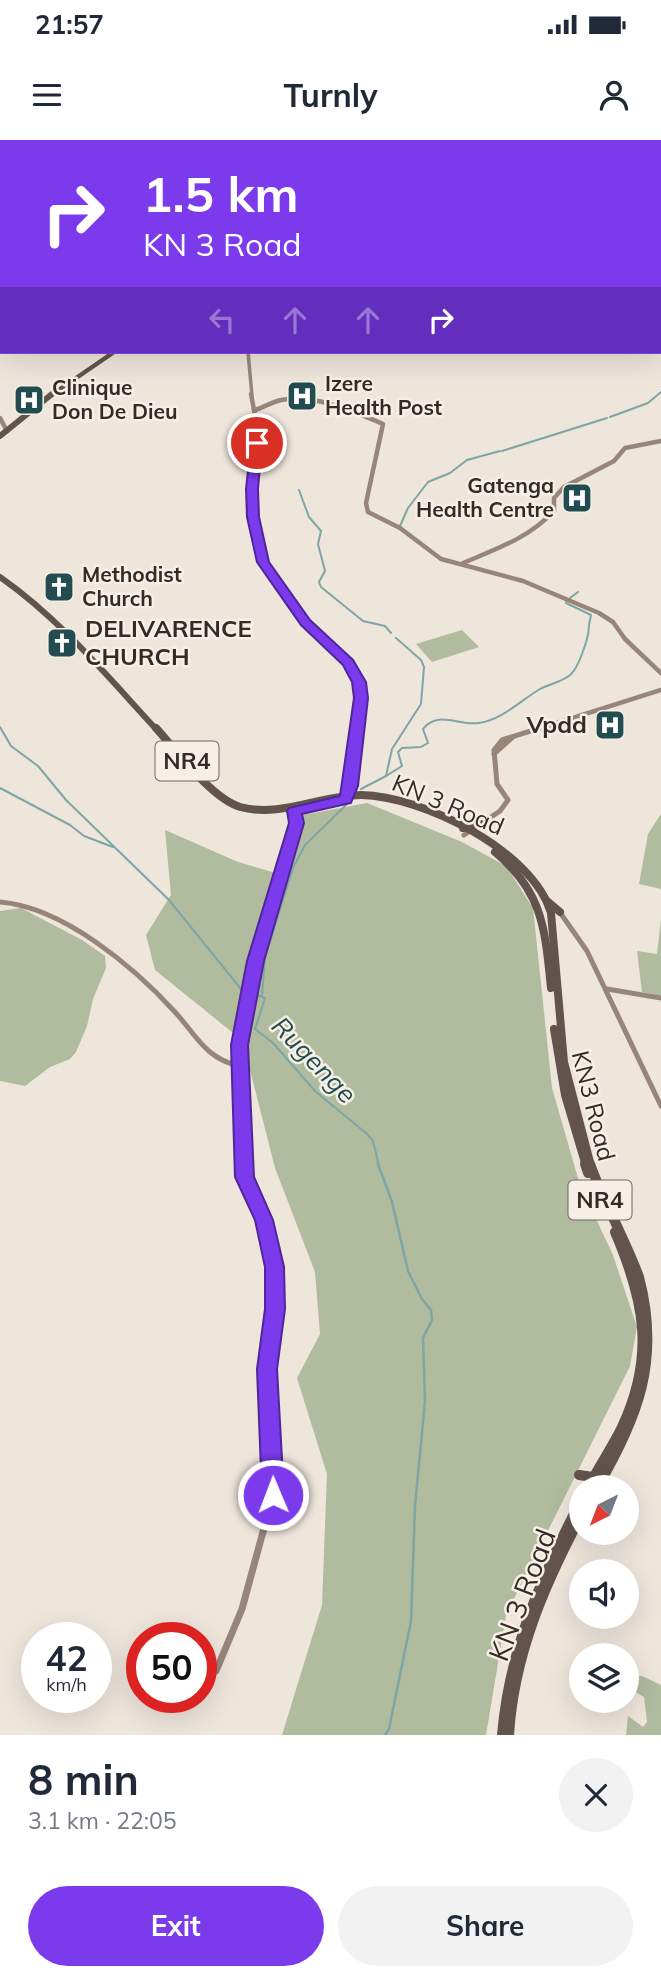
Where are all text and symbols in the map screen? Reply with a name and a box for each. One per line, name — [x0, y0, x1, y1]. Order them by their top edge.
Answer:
text: 21:57 — [35, 8, 104, 41]
text: Turnly — [283, 75, 378, 115]
icon: menu — [28, 76, 66, 114]
icon: person — [595, 76, 633, 114]
text: 1.5 km — [143, 163, 298, 224]
icon: right — [28, 168, 119, 259]
text: KN 3 Road — [143, 224, 302, 264]
icon: left — [203, 301, 241, 339]
icon: ahead — [276, 301, 314, 339]
icon: ahead — [349, 301, 387, 339]
icon: right — [422, 301, 460, 339]
place label: Izere Health Post — [325, 370, 442, 420]
place label: Clinique Don De Dieu — [52, 374, 178, 424]
hospital icon: Izere Health Post — [285, 379, 319, 413]
hospital icon: Clinique Don De Dieu — [12, 383, 46, 417]
pin — [227, 413, 287, 473]
icon: arrive — [238, 424, 276, 462]
place label: Gatenga Health Centre — [416, 472, 554, 522]
hospital icon: Gatenga Health Centre — [560, 481, 594, 515]
place label: Methodist Church — [82, 561, 182, 611]
church icon: Methodist Church — [42, 570, 76, 604]
place label: DELIVARENCE CHURCH — [85, 613, 252, 671]
church icon: DELIVARENCE CHURCH — [45, 626, 79, 660]
hospital icon: Vpdd — [593, 708, 627, 742]
place label: Vpdd — [525, 709, 587, 739]
road number: NR4 — [156, 741, 218, 780]
street label: KN 3 Road — [388, 767, 509, 841]
water label: Rugenge — [265, 1009, 364, 1110]
street label: KN3 Road — [566, 1047, 622, 1164]
road number: NR4 — [568, 1180, 632, 1219]
position arrow — [236, 1458, 310, 1532]
north arrow — [569, 1475, 639, 1545]
map controls — [569, 1475, 639, 1713]
street label: KN 3 Road — [480, 1524, 563, 1666]
button: sound — [569, 1559, 639, 1629]
speed limit sign: 50 — [126, 1622, 217, 1713]
text: 42 — [45, 1636, 88, 1680]
button: layers — [569, 1643, 639, 1713]
text: km/h — [46, 1673, 87, 1696]
text: 8 min — [28, 1753, 139, 1806]
button: close — [559, 1758, 633, 1832]
text: 3.1 km · 22:05 — [28, 1806, 177, 1835]
button: Exit — [28, 1886, 324, 1966]
button: Share — [338, 1886, 633, 1966]

